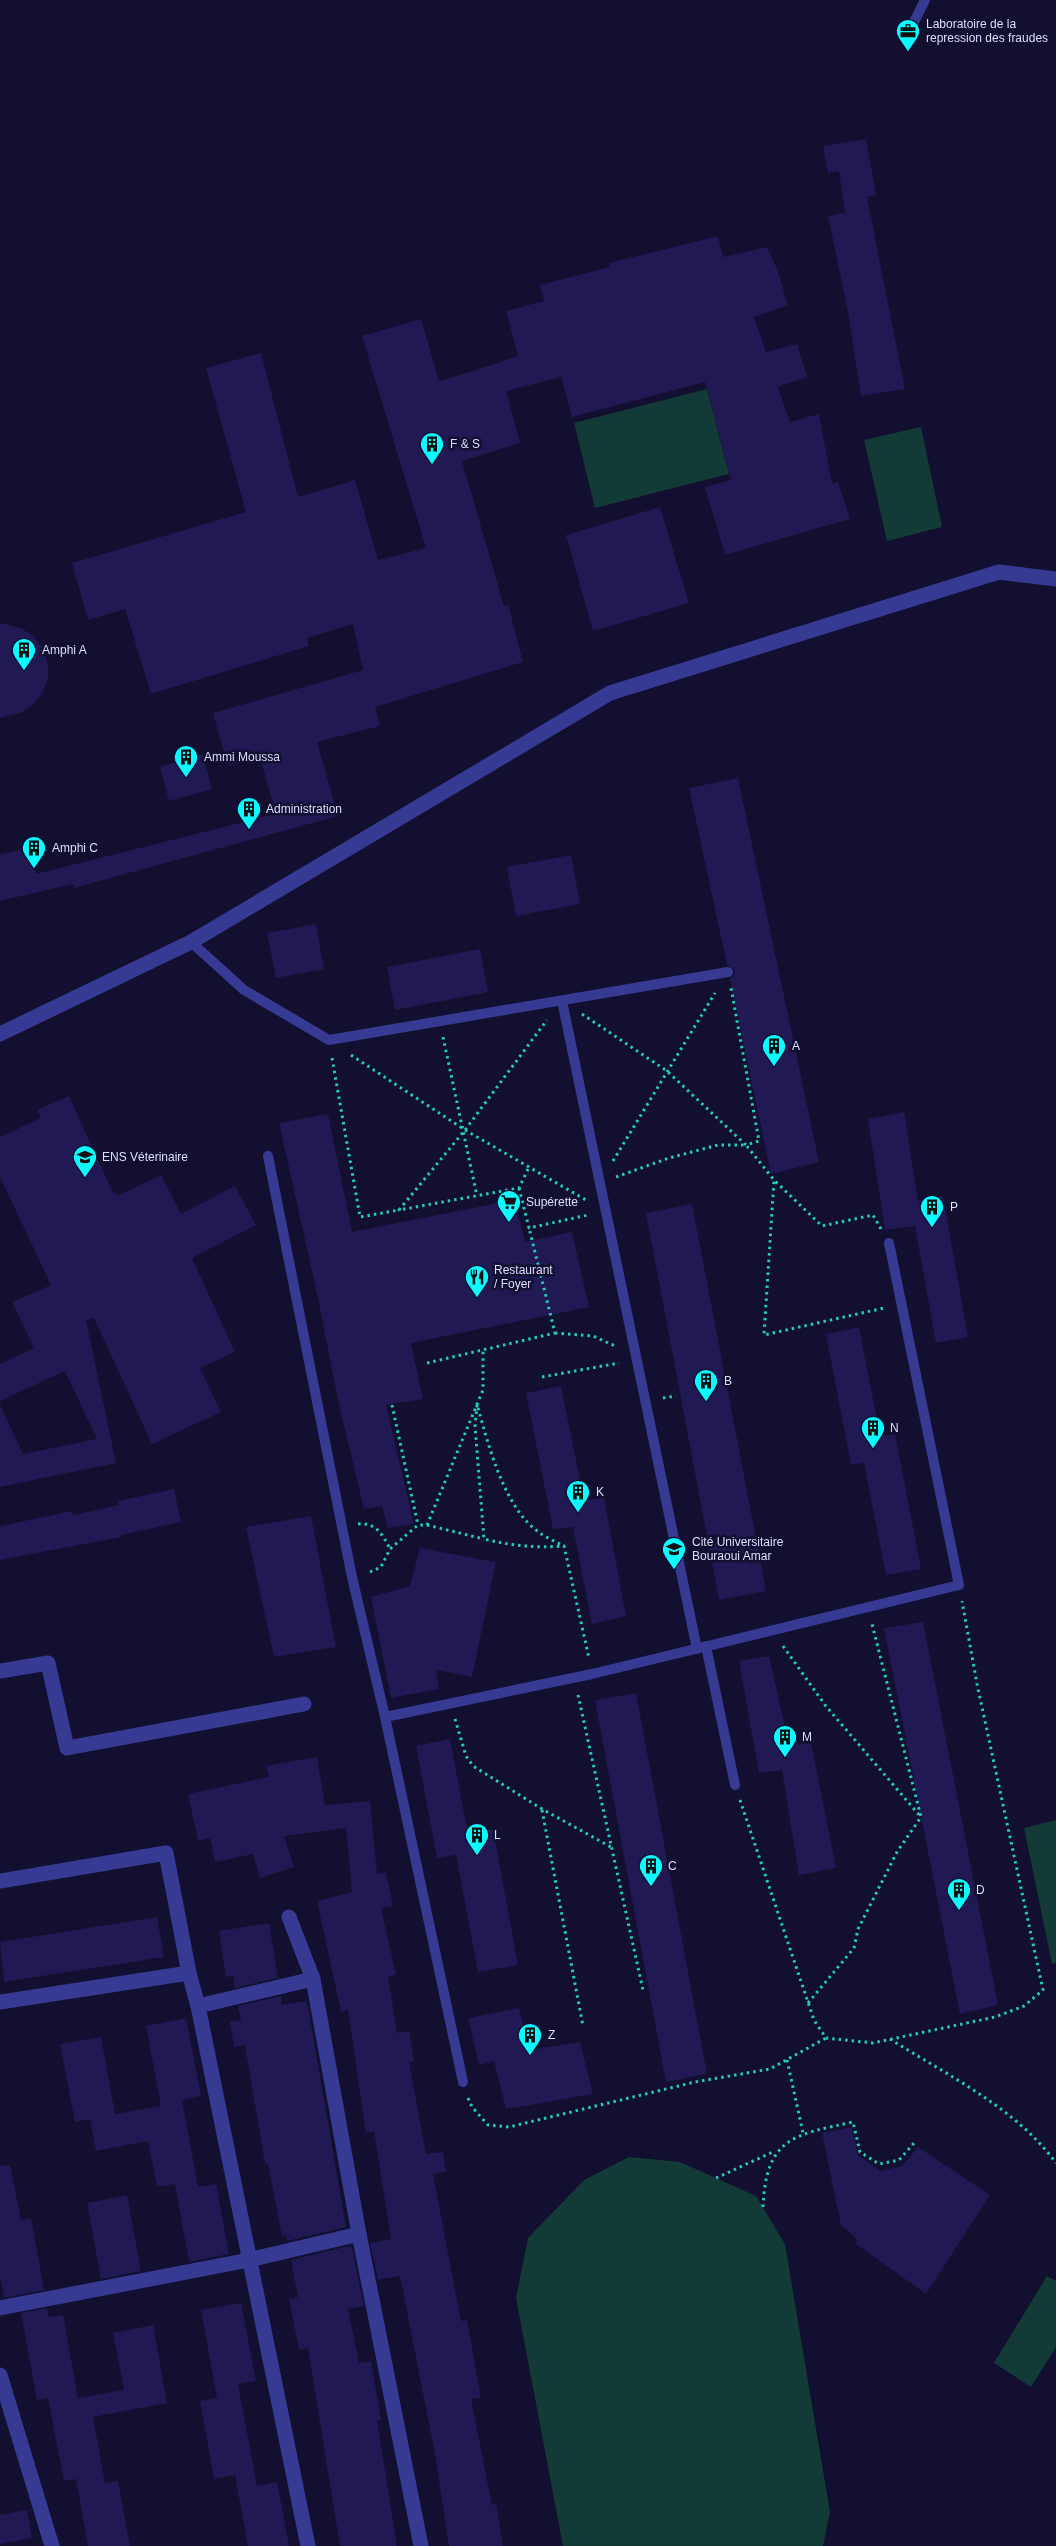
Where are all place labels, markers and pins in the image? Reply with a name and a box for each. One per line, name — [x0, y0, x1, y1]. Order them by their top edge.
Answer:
place label: Laboratoire de la repression des fraudes — [926, 17, 1048, 45]
office icon: Laboratoire de la repression des fraudes — [895, 18, 921, 52]
building icon: F & S — [419, 431, 445, 465]
place label: F & S — [450, 437, 480, 451]
building icon: Amphi A — [11, 637, 37, 671]
place label: Amphi A — [42, 643, 87, 657]
building icon: Ammi Moussa — [173, 744, 199, 778]
place label: Ammi Moussa — [204, 750, 280, 764]
building icon: Administration — [236, 796, 262, 830]
place label: Administration — [266, 802, 342, 816]
building icon: Amphi C — [21, 835, 47, 869]
place label: Amphi C — [52, 841, 98, 855]
building icon: A — [761, 1033, 787, 1067]
place label: A — [792, 1039, 800, 1053]
school or university icon: ENS Véterinaire — [72, 1144, 98, 1178]
place label: ENS Véterinaire — [102, 1150, 188, 1164]
supermarket icon: Supérette — [496, 1189, 522, 1223]
building icon: P — [919, 1194, 945, 1228]
place label: Supérette — [526, 1195, 578, 1209]
place label: P — [950, 1200, 958, 1214]
place label: Restaurant / Foyer — [494, 1263, 553, 1291]
restaurant icon: Restaurant / Foyer — [464, 1264, 490, 1298]
building icon: B — [693, 1368, 719, 1402]
place label: B — [724, 1374, 732, 1388]
building icon: N — [860, 1415, 886, 1449]
place label: N — [890, 1421, 899, 1435]
building icon: K — [565, 1479, 591, 1513]
place label: K — [596, 1485, 604, 1499]
place label: Cité Universitaire Bouraoui Amar — [692, 1535, 784, 1563]
school or university icon: Cité Universitaire Bouraoui Amar — [661, 1536, 687, 1570]
building icon: M — [772, 1724, 798, 1758]
place label: M — [802, 1730, 812, 1744]
building icon: L — [464, 1822, 490, 1856]
place label: L — [494, 1828, 501, 1842]
building icon: C — [638, 1853, 664, 1887]
place label: C — [668, 1859, 677, 1873]
building icon: D — [946, 1877, 972, 1911]
place label: D — [976, 1883, 985, 1897]
building icon: Z — [517, 2022, 543, 2056]
place label: Z — [548, 2028, 555, 2042]

